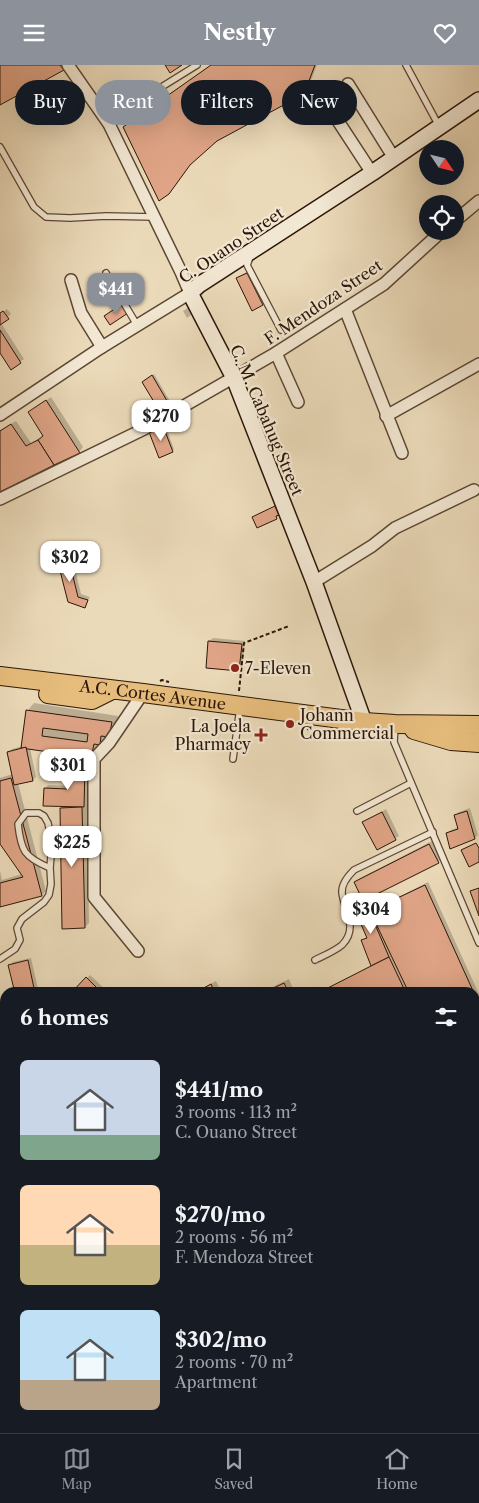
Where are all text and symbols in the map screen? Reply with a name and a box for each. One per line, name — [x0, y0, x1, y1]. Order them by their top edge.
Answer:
icon: menu — [20, 19, 48, 47]
text: Nestly — [204, 19, 275, 46]
icon: heart — [431, 19, 459, 47]
chip: Buy — [15, 80, 85, 125]
chip: Rent — [95, 80, 171, 125]
chip: Filters — [181, 80, 272, 125]
chip: New — [282, 80, 357, 125]
north arrow — [419, 140, 464, 185]
map controls — [419, 140, 464, 240]
button: locate — [419, 195, 464, 240]
street label: C. Ouano Street — [175, 202, 287, 287]
street label: F. Mendoza Street — [260, 255, 386, 349]
pin: $441 — [86, 273, 146, 315]
text: $441 — [98, 279, 134, 299]
street label: C. M. Cabahug Street — [226, 341, 308, 499]
pin: $270 — [131, 399, 191, 442]
text: $270 — [143, 406, 179, 426]
pin: $302 — [40, 541, 100, 583]
text: $302 — [51, 547, 89, 567]
place label: 7-Eleven — [245, 658, 311, 678]
marker: 7-Eleven — [229, 662, 241, 674]
street label: A.C. Cortes Avenue — [77, 675, 227, 714]
place label: Johann Commercial — [297, 705, 394, 743]
place label: La Joela Pharmacy — [175, 716, 252, 754]
marker: Johann Commercial — [284, 718, 296, 730]
marker: La Joela Pharmacy — [255, 729, 267, 741]
pin: $301 — [38, 749, 98, 791]
text: $301 — [50, 755, 86, 775]
pin: $225 — [42, 825, 102, 868]
text: $225 — [54, 832, 90, 852]
pin: $304 — [341, 893, 401, 935]
text: $304 — [352, 899, 390, 919]
icon: filters — [432, 1003, 460, 1031]
text: 6 homes — [20, 1005, 109, 1030]
text: $441/mo — [175, 1077, 263, 1102]
icon: home — [60, 1080, 120, 1140]
text: 3 rooms · 113 m² — [175, 1102, 297, 1122]
text: C. Ouano Street — [175, 1122, 297, 1142]
text: $270/mo — [175, 1202, 265, 1227]
icon: home — [60, 1205, 120, 1265]
text: 2 rooms · 56 m² — [175, 1227, 293, 1247]
text: F. Mendoza Street — [175, 1247, 313, 1267]
text: $302/mo — [175, 1327, 267, 1352]
icon: home — [60, 1330, 120, 1390]
text: 2 rooms · 70 m² — [175, 1352, 293, 1372]
text: Apartment — [175, 1372, 257, 1392]
tab: Map — [61, 1445, 92, 1493]
tab: Saved — [215, 1445, 253, 1493]
tab: Home — [376, 1445, 417, 1493]

